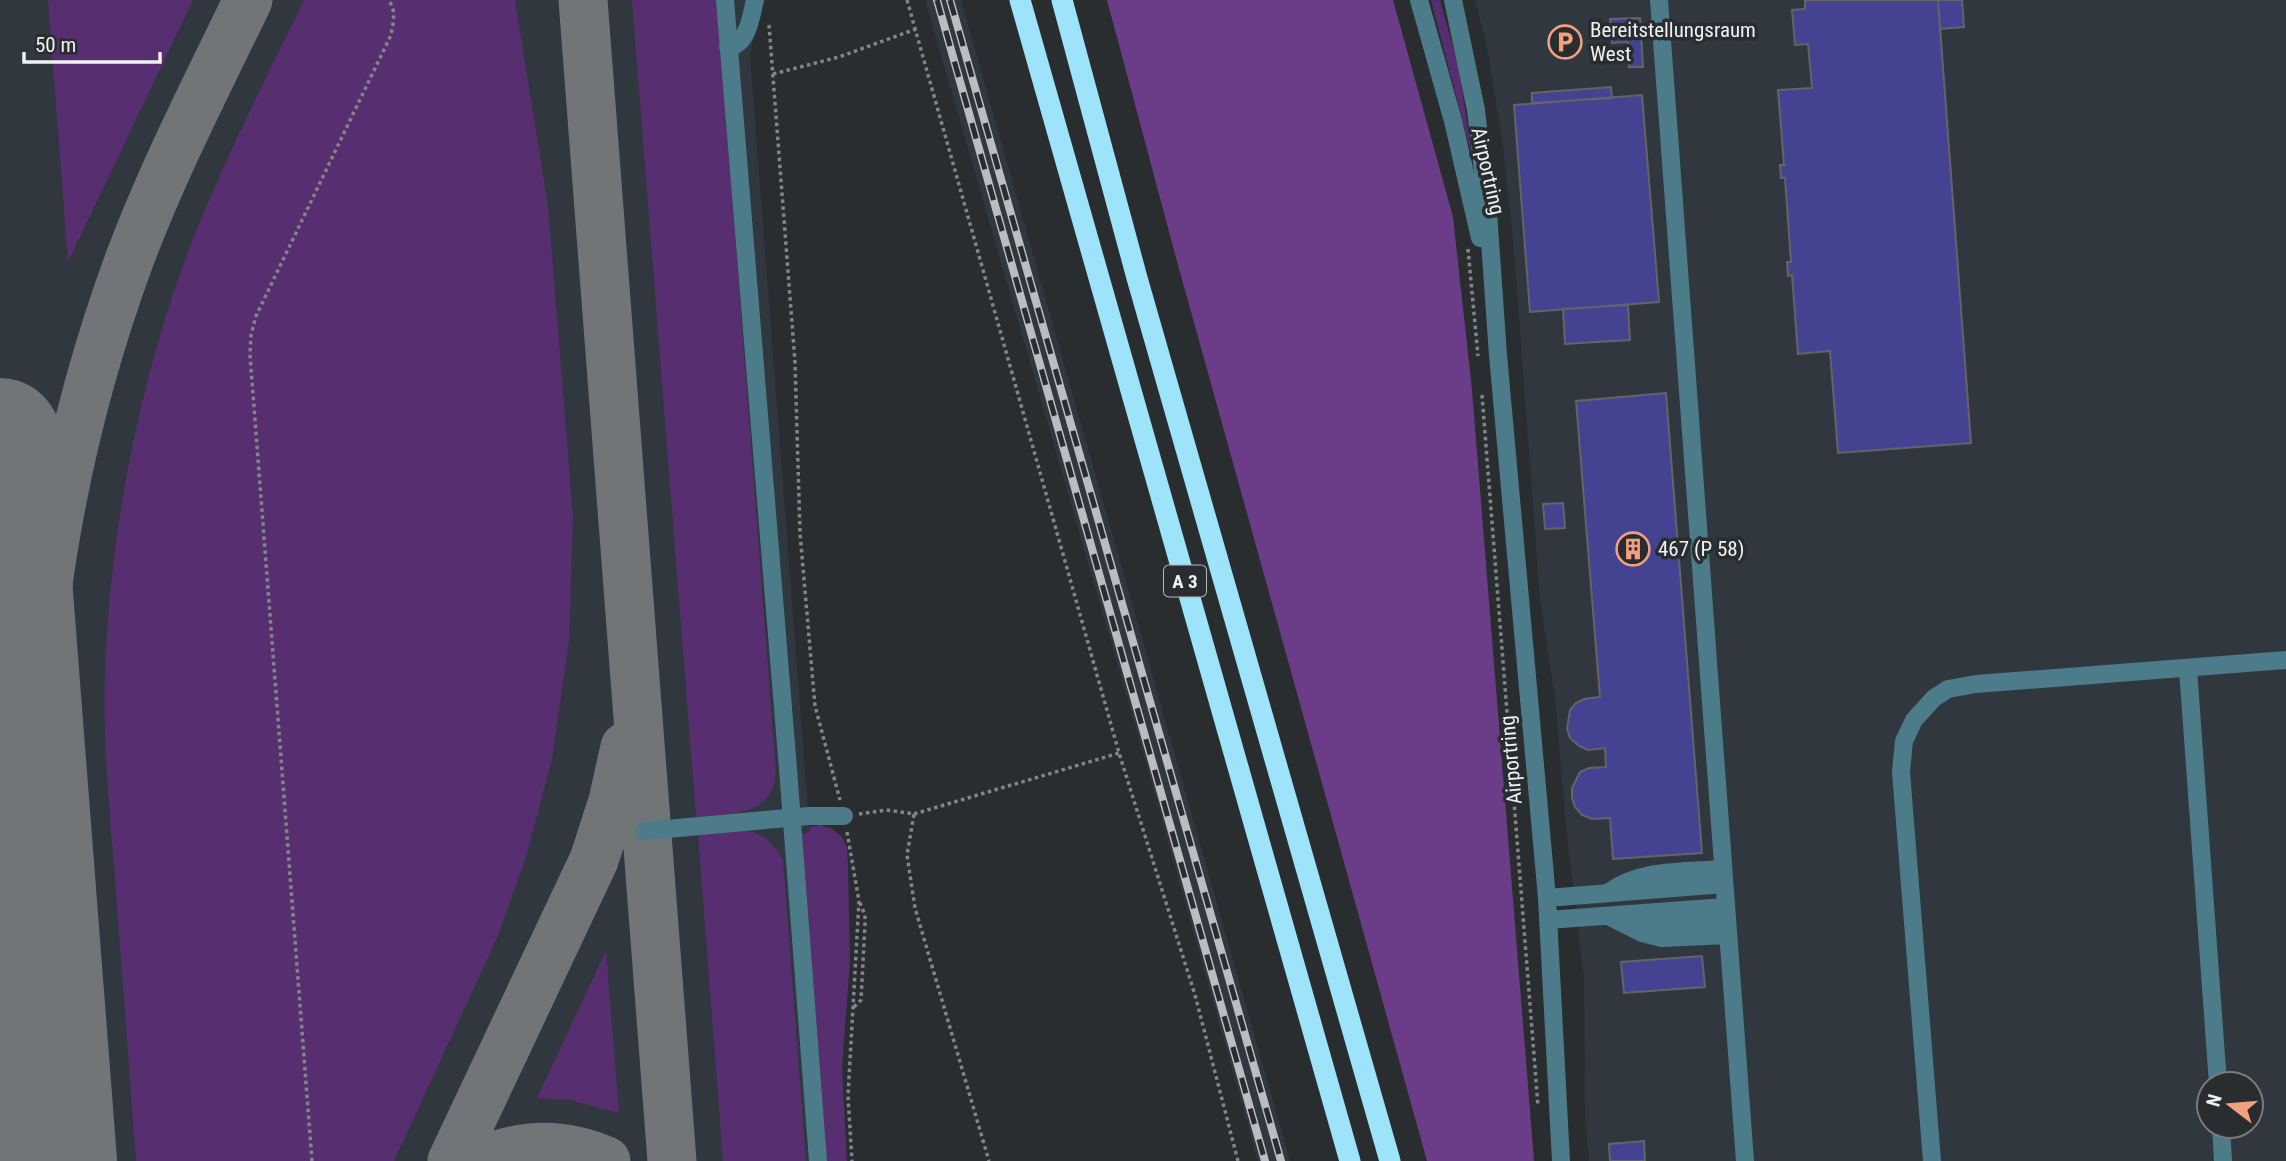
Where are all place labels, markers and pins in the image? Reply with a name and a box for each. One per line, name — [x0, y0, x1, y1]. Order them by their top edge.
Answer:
place label: Bereitstellungsraum West — [1590, 18, 1756, 66]
parking icon: Bereitstellungsraum West — [1546, 23, 1584, 61]
building icon: 467 (P 58) — [1614, 530, 1652, 568]
place label: 467 (P 58) — [1658, 537, 1744, 561]

